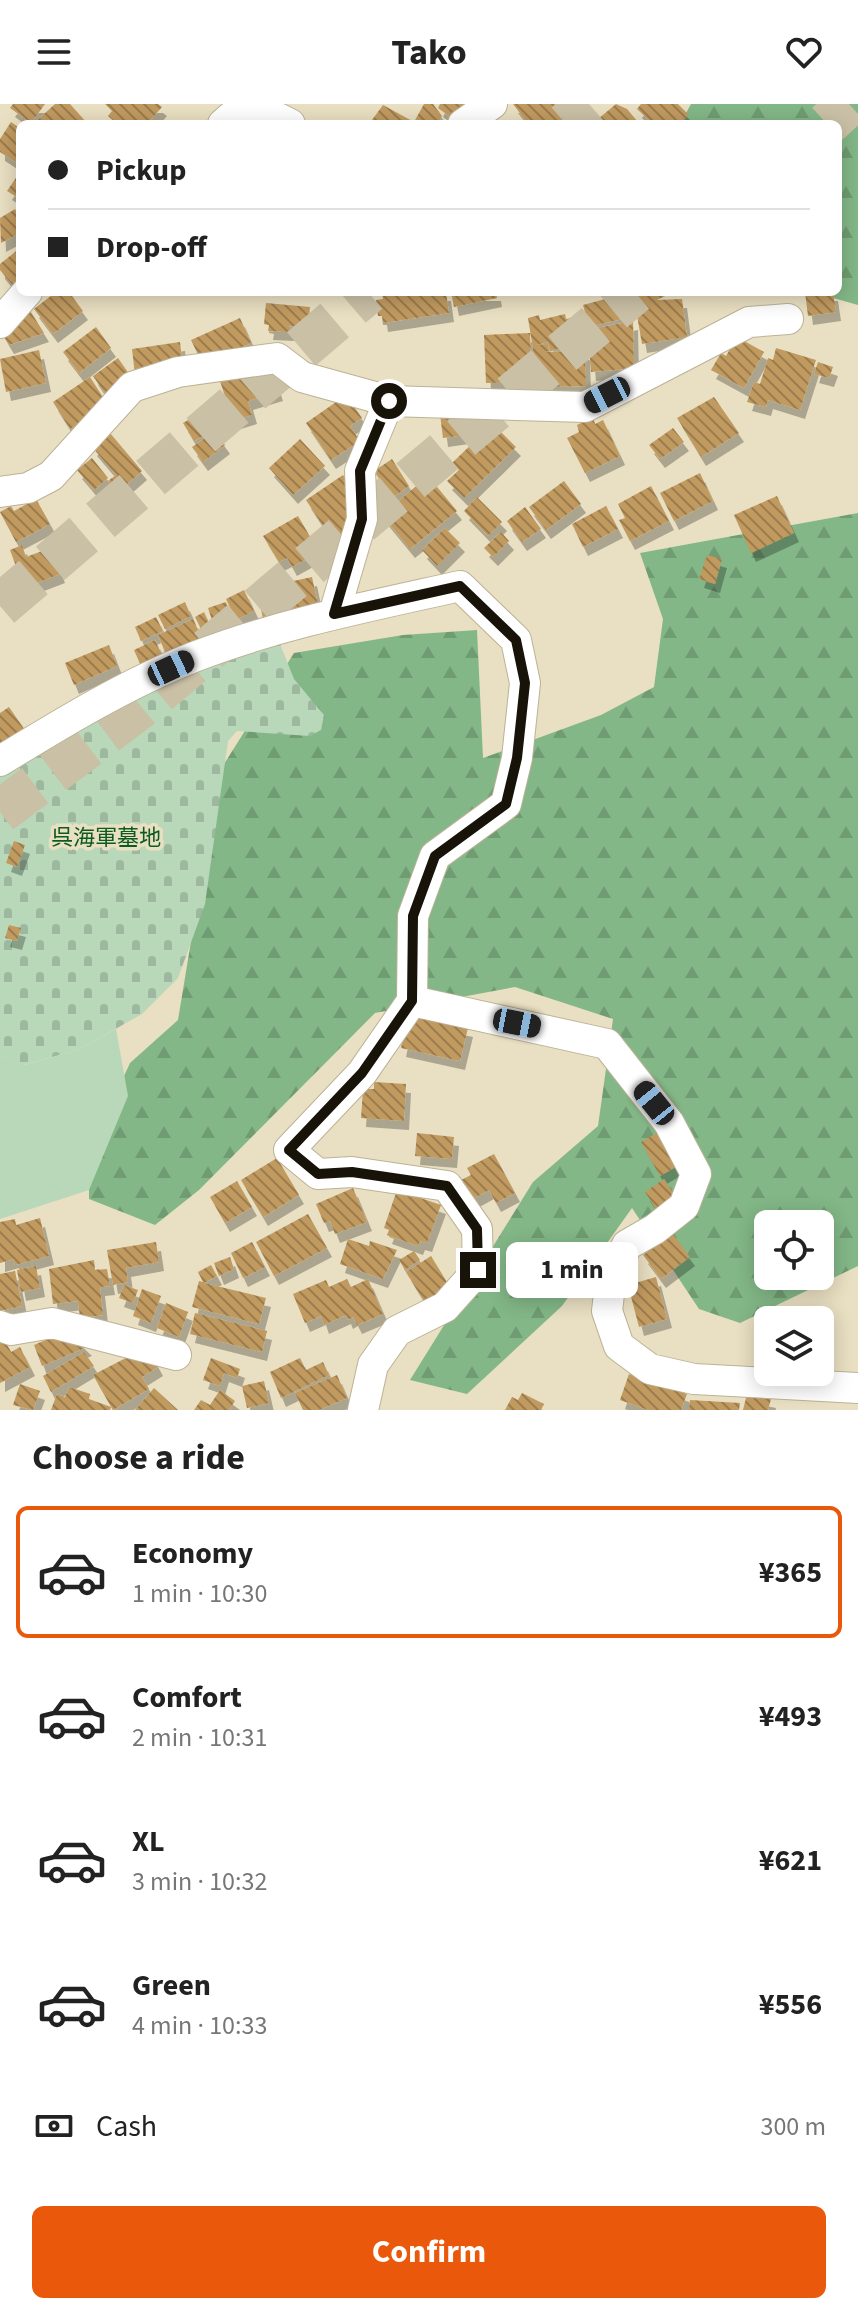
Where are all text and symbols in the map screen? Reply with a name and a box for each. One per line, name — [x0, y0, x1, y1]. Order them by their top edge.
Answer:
text: Tako — [391, 27, 467, 78]
icon: menu — [32, 30, 76, 74]
icon: heart — [782, 30, 826, 74]
text: Pickup — [96, 149, 186, 192]
text: Drop-off — [96, 226, 207, 269]
car — [580, 373, 634, 417]
route start — [371, 383, 407, 419]
car — [144, 647, 198, 689]
park label: 呉海軍墓地 — [51, 822, 161, 854]
car — [491, 1007, 543, 1039]
car — [630, 1077, 678, 1129]
map controls — [754, 1210, 834, 1386]
button: locate — [754, 1210, 834, 1290]
callout: 1 min — [506, 1242, 638, 1298]
text: 1 min — [540, 1251, 604, 1288]
route end — [460, 1252, 496, 1288]
button: layers — [754, 1306, 834, 1386]
text: Choose a ride — [32, 1432, 245, 1483]
text: Economy — [132, 1532, 253, 1575]
icon: car — [36, 1536, 108, 1608]
text: ¥365 — [759, 1551, 822, 1594]
text: 1 min · 10:30 — [132, 1575, 267, 1612]
text: Comfort — [132, 1676, 242, 1719]
icon: car — [36, 1680, 108, 1752]
text: ¥493 — [759, 1695, 822, 1738]
text: 2 min · 10:31 — [132, 1719, 267, 1756]
text: XL — [132, 1820, 165, 1863]
icon: car — [36, 1824, 108, 1896]
text: ¥621 — [759, 1839, 822, 1882]
text: 3 min · 10:32 — [132, 1863, 267, 1900]
text: Green — [132, 1964, 211, 2007]
icon: car — [36, 1968, 108, 2040]
text: ¥556 — [759, 1983, 822, 2026]
text: 4 min · 10:33 — [132, 2007, 267, 2044]
icon: cash — [32, 2104, 76, 2148]
text: Cash — [96, 2105, 157, 2148]
text: 300 m — [760, 2108, 826, 2145]
button: Confirm — [32, 2206, 826, 2298]

